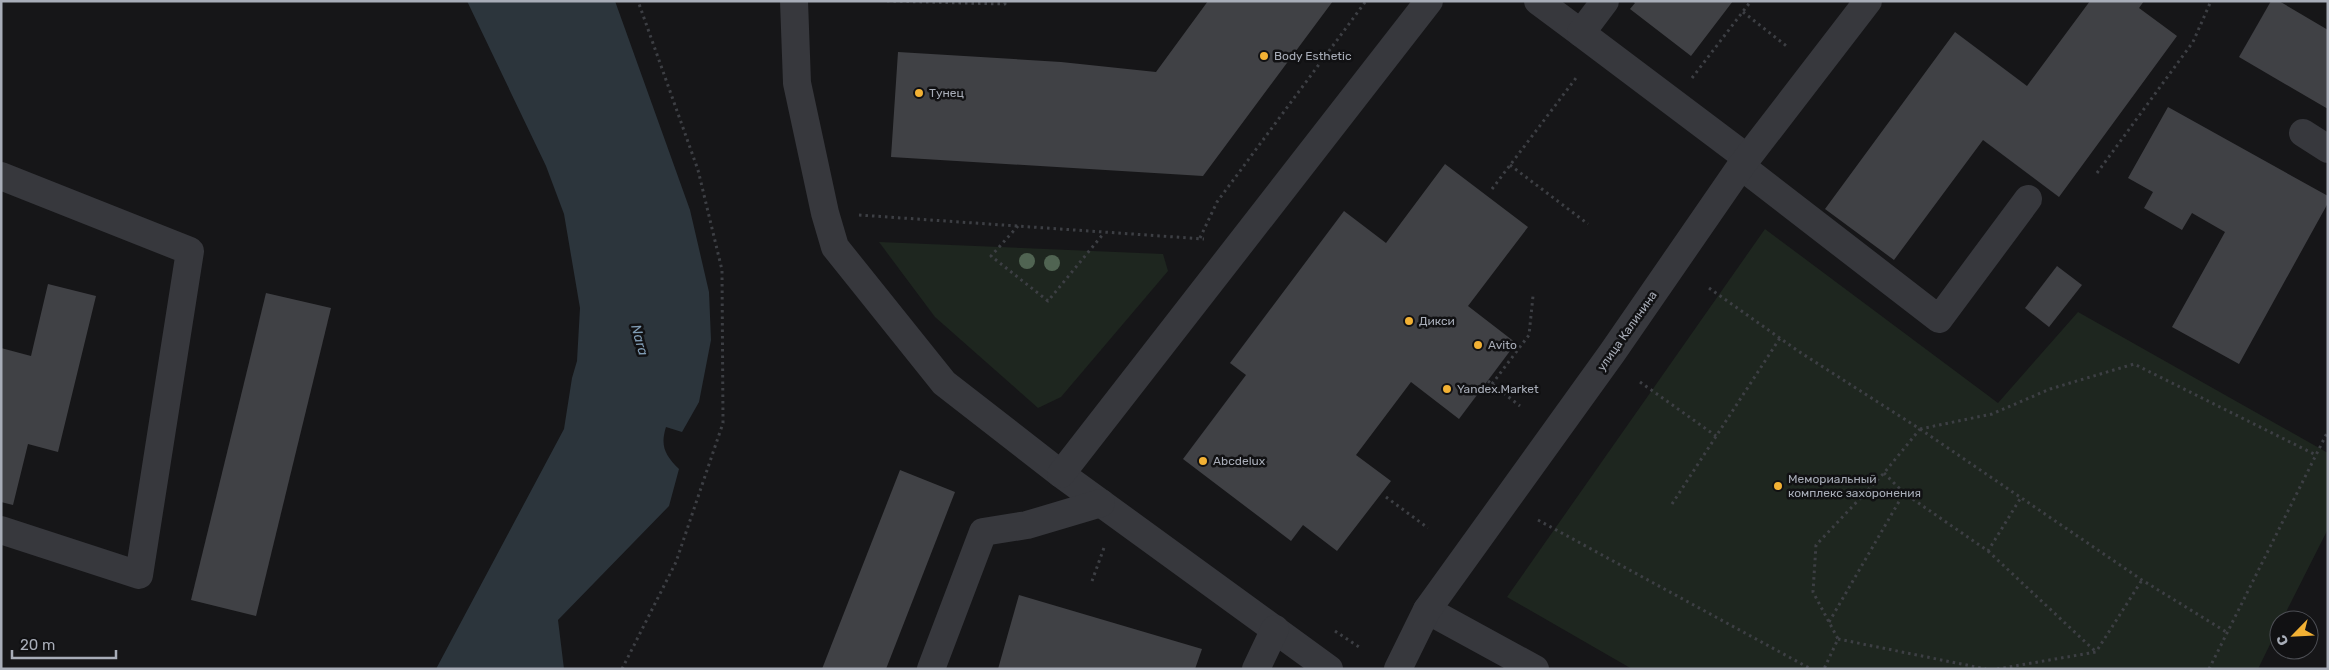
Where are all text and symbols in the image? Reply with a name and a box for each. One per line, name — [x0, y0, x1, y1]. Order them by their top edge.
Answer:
place label: Body Esthetic — [1274, 49, 1352, 63]
marker: Body Esthetic — [1258, 50, 1270, 62]
place label: Тунец — [929, 86, 965, 100]
marker: Тунец — [913, 87, 925, 99]
street label: улица Калинина — [1594, 288, 1660, 374]
place label: Дикси — [1419, 314, 1455, 328]
marker: Дикси — [1403, 315, 1415, 327]
water label: Nara — [627, 323, 652, 358]
place label: Avito — [1488, 338, 1517, 352]
marker: Avito — [1472, 339, 1484, 351]
place label: Yandex.Market — [1457, 382, 1539, 396]
marker: Yandex.Market — [1441, 383, 1453, 395]
place label: Abcdelux — [1213, 454, 1266, 468]
marker: Abcdelux — [1197, 455, 1209, 467]
place label: Мемориальный комплекс захоронения — [1788, 472, 1921, 500]
marker: Мемориальный комплекс захоронения — [1772, 480, 1784, 492]
north arrow — [2269, 610, 2319, 660]
scale bar — [12, 628, 116, 660]
text: С — [2273, 632, 2292, 648]
text: 20 m — [20, 636, 55, 654]

